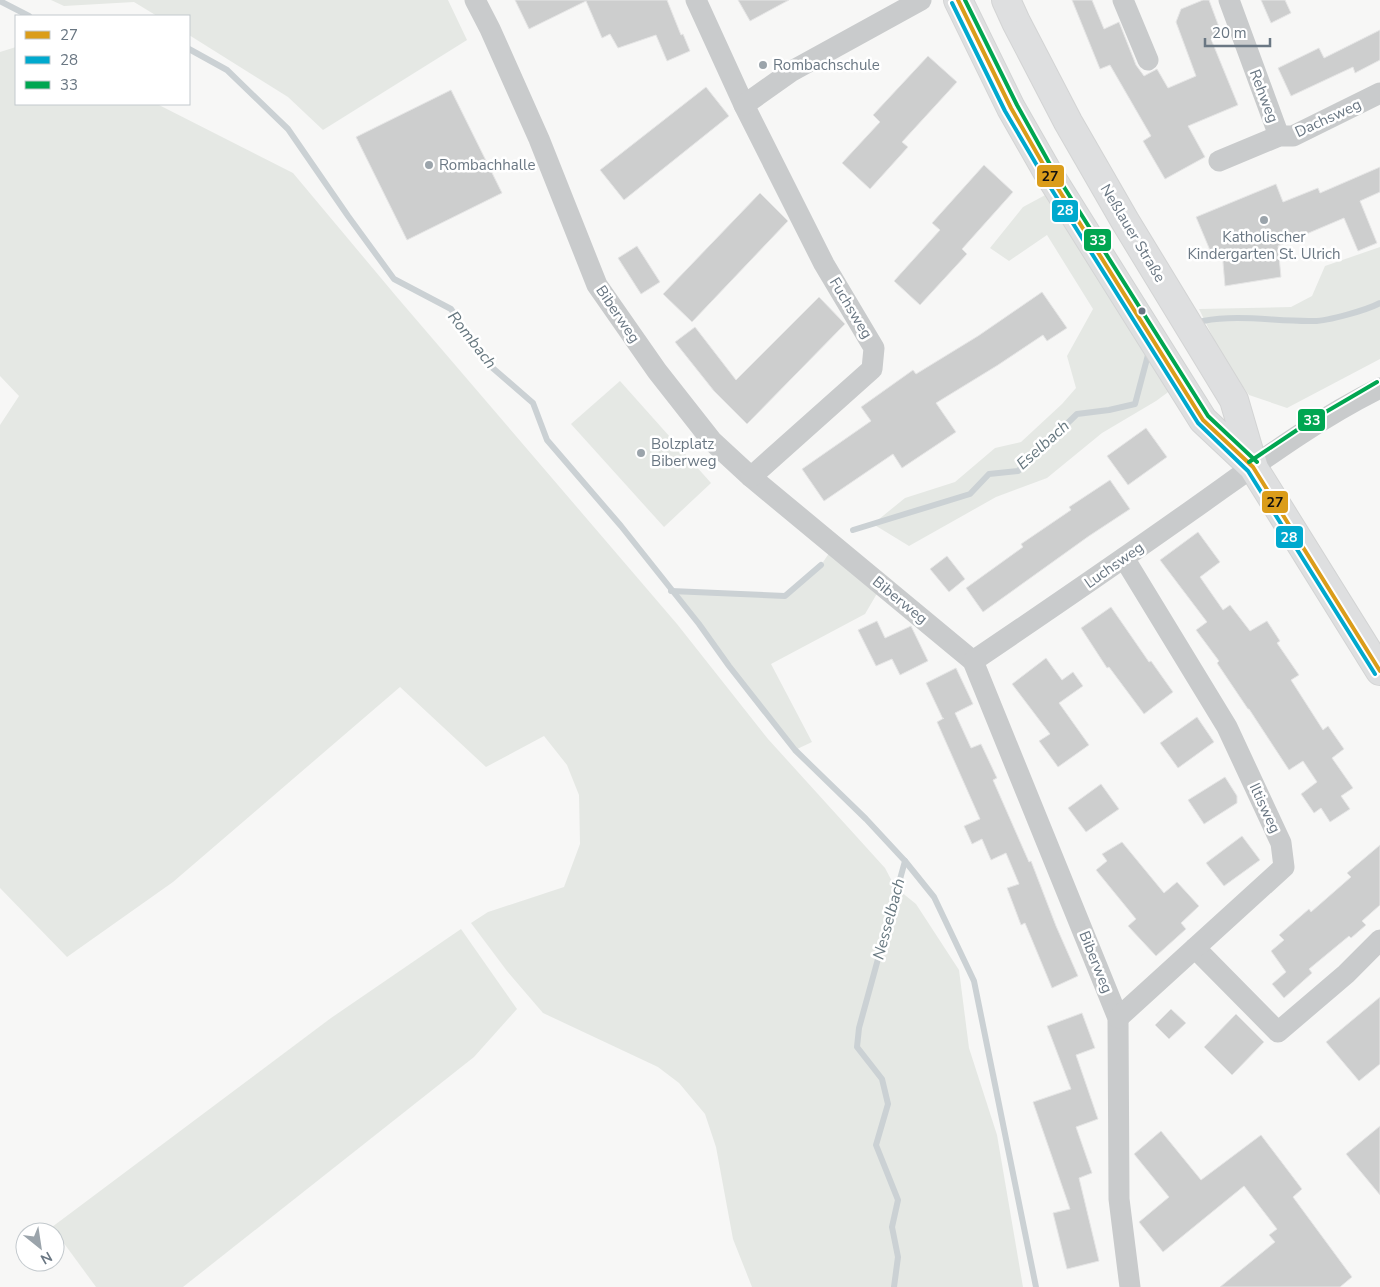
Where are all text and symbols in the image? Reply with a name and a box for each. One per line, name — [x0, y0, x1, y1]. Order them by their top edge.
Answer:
legend — [15, 15, 190, 105]
scale bar — [1205, 15, 1270, 47]
text: 20 m — [1212, 23, 1247, 43]
text: 27 — [60, 25, 78, 45]
text: 28 — [60, 50, 78, 70]
place label: Rombachschule — [773, 55, 880, 75]
marker: Rombachschule — [757, 59, 769, 71]
street label: Rehweg — [1245, 66, 1283, 126]
text: 33 — [60, 75, 78, 95]
street label: Dachsweg — [1292, 94, 1364, 142]
place label: Rombachhalle — [439, 155, 535, 175]
marker: Rombachhalle — [423, 159, 435, 171]
line badge: 27 — [1036, 164, 1065, 188]
text: 27 — [1042, 167, 1058, 186]
street label: Neßlauer Straße — [1096, 180, 1170, 286]
line badge: 28 — [1051, 199, 1079, 223]
text: 28 — [1057, 201, 1073, 220]
marker: Katholischer Kindergarten St. Ulrich — [1258, 214, 1270, 226]
place label: Katholischer Kindergarten St. Ulrich — [1187, 227, 1341, 264]
line badge: 33 — [1083, 228, 1112, 252]
text: 33 — [1090, 231, 1106, 250]
street label: Fuchsweg — [825, 274, 877, 342]
street label: Biberweg — [591, 281, 645, 347]
unlabelled marker — [1137, 306, 1147, 316]
water label: Rombach — [443, 307, 501, 373]
line badge: 33 — [1297, 408, 1326, 432]
text: 33 — [1304, 411, 1320, 430]
water label: Eselbach — [1012, 415, 1074, 475]
place label: Bolzplatz Biberweg — [651, 434, 716, 471]
marker: Bolzplatz Biberweg — [635, 447, 647, 459]
line badge: 27 — [1261, 490, 1289, 514]
text: 27 — [1267, 493, 1283, 512]
line badge: 28 — [1275, 525, 1304, 549]
text: 28 — [1281, 528, 1297, 547]
street label: Luchsweg — [1080, 537, 1148, 593]
street label: Biberweg — [868, 572, 932, 628]
street label: Iltisweg — [1245, 780, 1285, 836]
water label: Nesselbach — [868, 876, 910, 962]
street label: Biberweg — [1074, 928, 1118, 996]
north arrow — [15, 1222, 65, 1272]
text: N — [37, 1247, 56, 1269]

